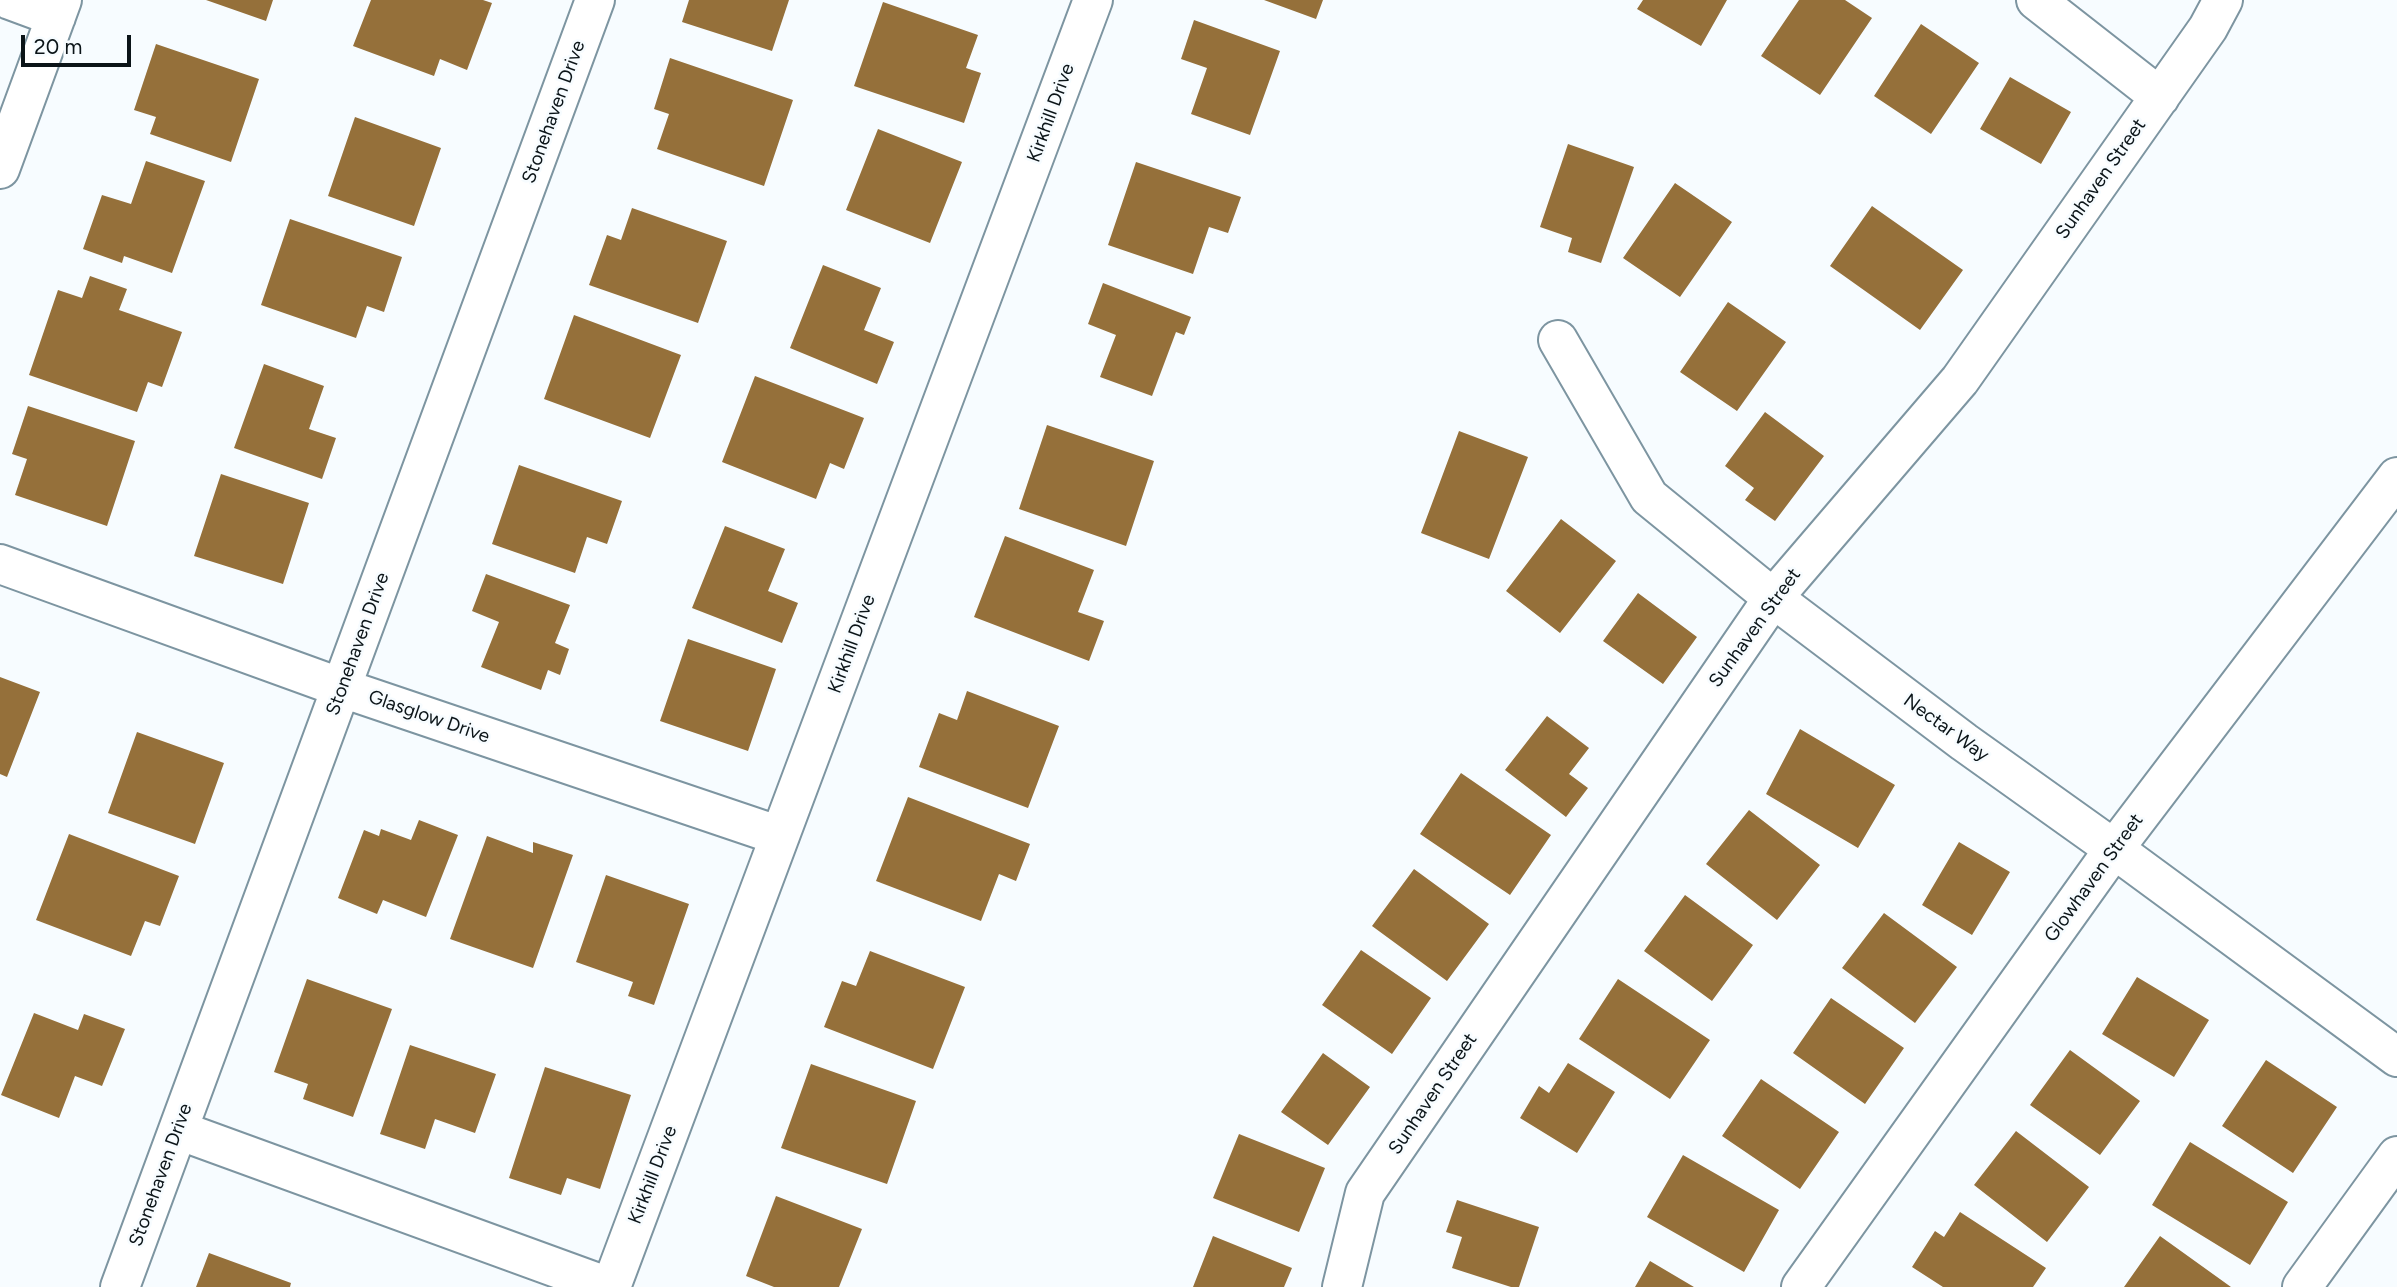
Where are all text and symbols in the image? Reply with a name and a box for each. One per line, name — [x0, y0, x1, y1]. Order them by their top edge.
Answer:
scale bar — [24, 21, 135, 65]
text: 20 m — [34, 34, 82, 59]
street label: Stonehaven Drive — [518, 38, 590, 186]
street label: Kirkhill Drive — [1023, 60, 1079, 166]
street label: Sunhaven Street — [2051, 114, 2151, 244]
street label: Sunhaven Street — [1704, 564, 1806, 692]
street label: Stonehaven Drive — [322, 570, 394, 718]
street label: Kirkhill Drive — [824, 591, 880, 697]
street label: Glasglow Drive — [365, 686, 493, 748]
street label: Nectar Way — [1899, 689, 1993, 767]
street label: Glowhaven Street — [2040, 809, 2148, 947]
street label: Sunhaven Street — [1384, 1029, 1482, 1159]
street label: Stonehaven Drive — [125, 1101, 197, 1249]
street label: Kirkhill Drive — [624, 1123, 682, 1227]

